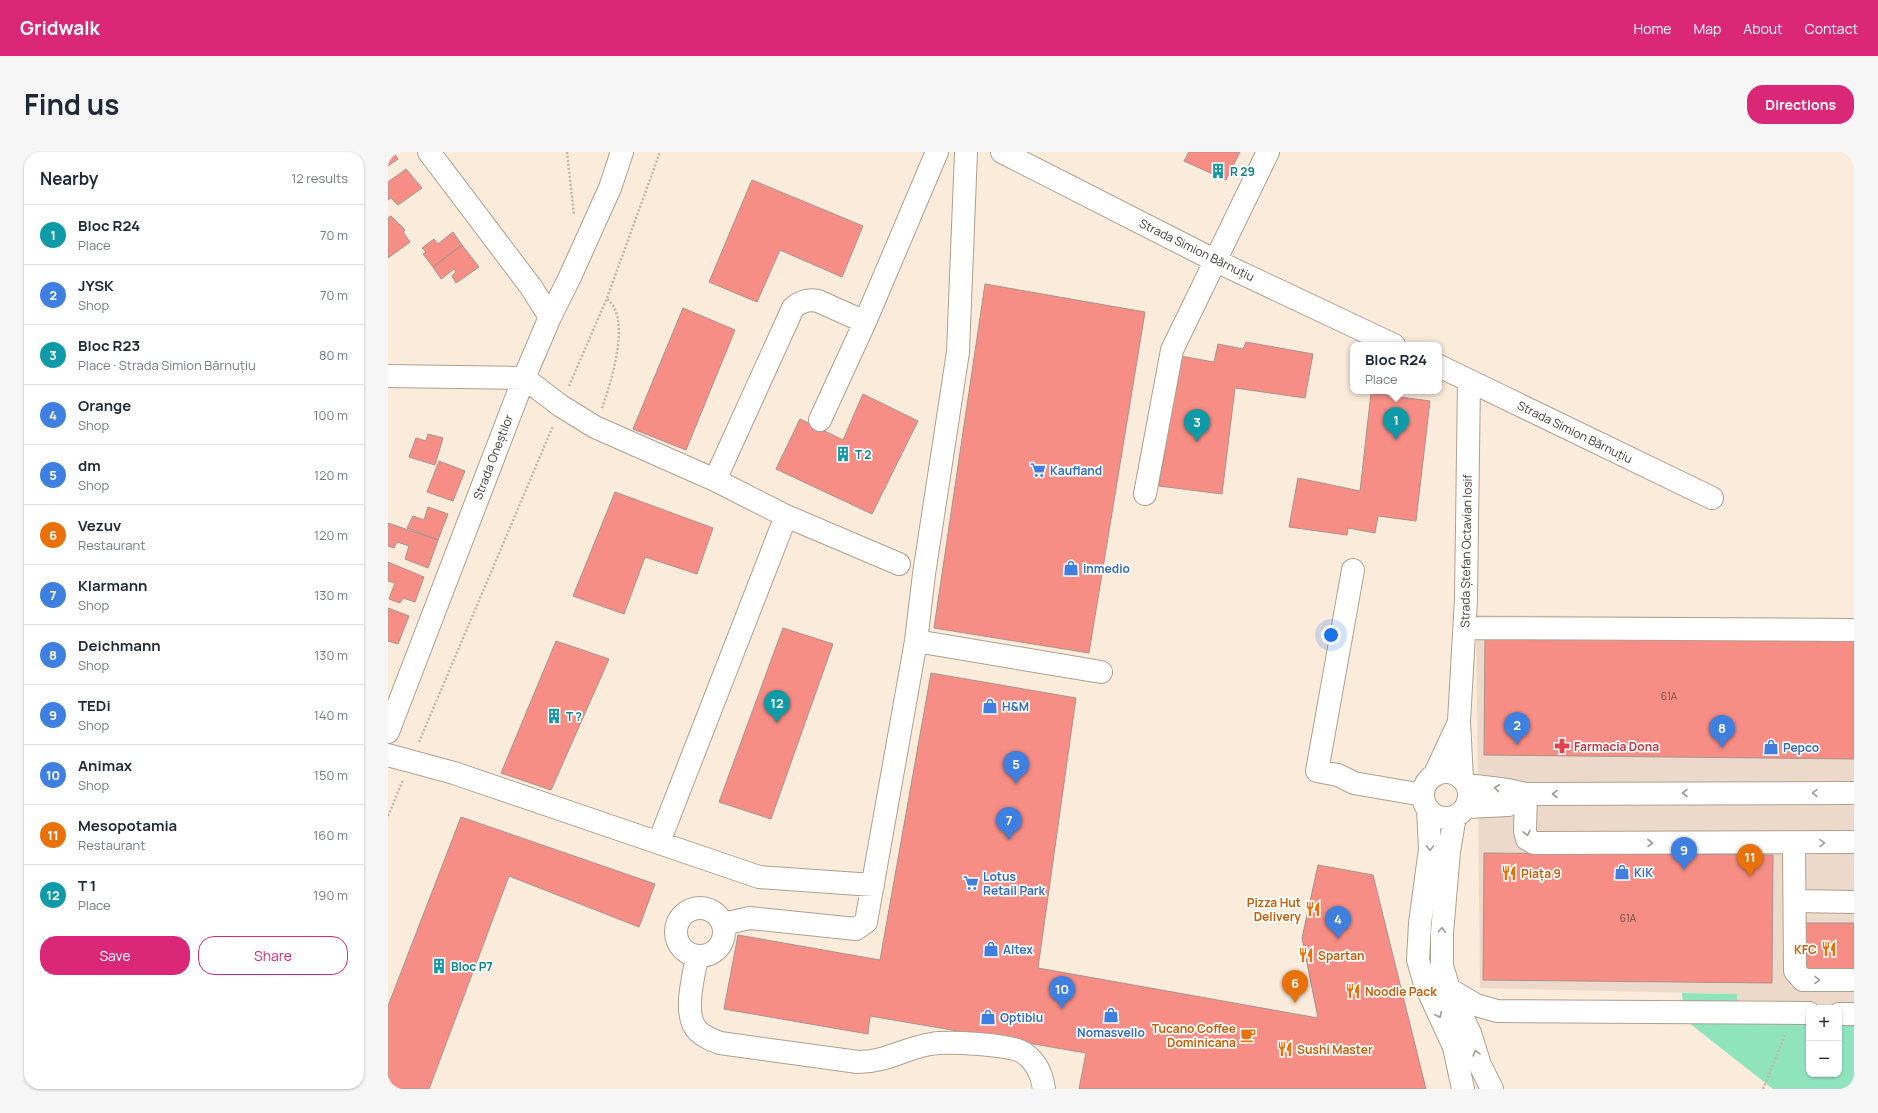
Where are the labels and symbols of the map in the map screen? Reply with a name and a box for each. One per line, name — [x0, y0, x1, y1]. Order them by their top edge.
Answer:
building icon: R 29 — [1209, 162, 1227, 180]
place label: R 29 — [1230, 163, 1255, 180]
street label: Strada Simion Bărnuțiu — [1137, 215, 1257, 285]
street label: Strada Simion Bărnuțiu — [1515, 397, 1635, 467]
pin: 1 — [1383, 407, 1409, 440]
pin: 3 — [1184, 409, 1210, 442]
street label: Strada Oneștilor — [469, 411, 517, 502]
building icon: T 2 — [834, 445, 852, 463]
place label: T 2 — [855, 446, 871, 463]
supermarket icon: Kaufland — [1029, 461, 1047, 479]
place label: Kaufland — [1050, 462, 1102, 479]
street label: Strada Ștefan Octavian Iosif — [1456, 474, 1476, 628]
shop icon: inmedio — [1062, 559, 1080, 577]
place label: inmedio — [1083, 560, 1130, 577]
your location — [1321, 625, 1341, 645]
house number: 61A — [1661, 689, 1678, 703]
pin: 12 — [764, 690, 790, 723]
shop icon: H&M — [981, 697, 999, 715]
place label: H&M — [1002, 698, 1029, 715]
building icon: T ? — [545, 707, 563, 725]
place label: T ? — [566, 708, 582, 725]
pin: 2 — [1504, 712, 1530, 745]
pin: 8 — [1709, 715, 1735, 748]
pharmacy icon: Farmacia Dona — [1553, 737, 1571, 755]
place label: Farmacia Dona — [1574, 738, 1659, 755]
shop icon: Pepco — [1762, 738, 1780, 756]
place label: Pepco — [1783, 739, 1819, 756]
pin: 5 — [1003, 751, 1029, 784]
one-way arrow — [1494, 784, 1500, 793]
one-way arrow — [1682, 789, 1688, 797]
one-way arrow — [1812, 789, 1818, 797]
one-way arrow — [1552, 790, 1558, 798]
pin: 7 — [996, 807, 1022, 840]
one-way arrow — [1522, 829, 1530, 836]
pin: 9 — [1671, 837, 1697, 870]
one-way arrow — [1647, 839, 1653, 847]
one-way arrow — [1819, 839, 1825, 847]
pin: 11 — [1737, 844, 1763, 877]
one-way arrow — [1426, 845, 1434, 851]
shop icon: KiK — [1613, 863, 1631, 881]
restaurant icon: Piața 9 — [1500, 864, 1518, 882]
place label: KiK — [1634, 864, 1653, 881]
place label: Piața 9 — [1521, 865, 1561, 882]
place label: Lotus Retail Park — [983, 868, 1046, 899]
supermarket icon: Lotus Retail Park — [962, 874, 980, 892]
place label: Pizza Hut Delivery — [1247, 894, 1301, 925]
restaurant icon: Pizza Hut Delivery — [1304, 900, 1322, 918]
pin: 4 — [1325, 906, 1351, 939]
house number: 61A — [1620, 911, 1637, 925]
one-way arrow — [1438, 927, 1446, 933]
shop icon: Altex — [982, 940, 1000, 958]
restaurant icon: KFC — [1820, 940, 1838, 958]
place label: Altex — [1003, 941, 1033, 958]
place label: KFC — [1794, 941, 1817, 958]
restaurant icon: Spartan — [1297, 946, 1315, 964]
place label: Spartan — [1318, 947, 1365, 964]
building icon: Bloc P7 — [430, 957, 448, 975]
place label: Bloc P7 — [451, 958, 493, 975]
pin: 6 — [1282, 970, 1308, 1003]
pin: 10 — [1049, 976, 1075, 1009]
one-way arrow — [1814, 976, 1820, 984]
restaurant icon: Noodle Pack — [1344, 982, 1362, 1000]
place label: Noodle Pack — [1365, 983, 1437, 1000]
shop icon: Nomasvello — [1102, 1006, 1120, 1024]
shop icon: Optiblu — [979, 1008, 997, 1026]
place label: Optiblu — [1000, 1009, 1043, 1026]
one-way arrow — [1434, 1011, 1442, 1018]
place label: Tucano Coffee Dominicana — [1152, 1020, 1236, 1051]
place label: Nomasvello — [1077, 1024, 1145, 1041]
cafe icon: Tucano Coffee Dominicana — [1239, 1026, 1257, 1044]
restaurant icon: Sushi Master — [1276, 1040, 1294, 1058]
place label: Sushi Master — [1297, 1041, 1373, 1058]
one-way arrow — [1472, 1050, 1481, 1057]

